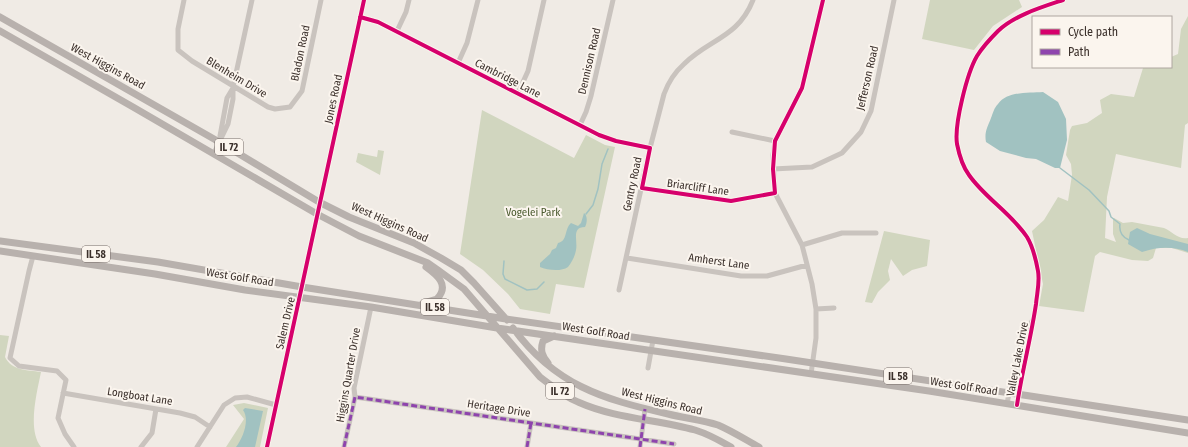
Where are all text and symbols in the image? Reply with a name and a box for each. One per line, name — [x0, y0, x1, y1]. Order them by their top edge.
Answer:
legend — [1032, 16, 1172, 68]
street label: Bladon Road — [288, 24, 313, 82]
text: Cycle path — [1068, 25, 1118, 39]
street label: Dennison Road — [576, 27, 603, 96]
street label: West Higgins Road — [68, 41, 147, 92]
street label: Jefferson Road — [854, 45, 881, 112]
text: Path — [1068, 45, 1090, 59]
street label: Blenheim Drive — [204, 54, 269, 101]
street label: Cambridge Lane — [473, 56, 543, 101]
street label: Jones Road — [322, 73, 345, 125]
road number: IL 72 — [215, 139, 243, 155]
street label: Gentry Road — [620, 156, 645, 212]
street label: Briarcliff Lane — [666, 177, 730, 198]
street label: West Higgins Road — [349, 200, 430, 245]
park label: Vogelei Park — [506, 206, 561, 219]
road number: IL 58 — [82, 246, 110, 262]
street label: Amherst Lane — [688, 251, 750, 272]
street label: West Golf Road — [205, 266, 275, 289]
street label: Salem Drive — [273, 296, 298, 351]
road number: IL 58 — [421, 299, 449, 315]
street label: West Golf Road — [561, 320, 631, 343]
street label: Valley Lake Drive — [1004, 321, 1031, 397]
street label: Higgins Quarter Drive — [334, 327, 363, 424]
road number: IL 58 — [884, 368, 912, 384]
street label: West Golf Road — [929, 375, 999, 398]
road number: IL 72 — [546, 383, 574, 399]
street label: Longboat Lane — [106, 385, 173, 408]
street label: West Higgins Road — [620, 385, 704, 418]
street label: Heritage Drive — [466, 397, 531, 420]

